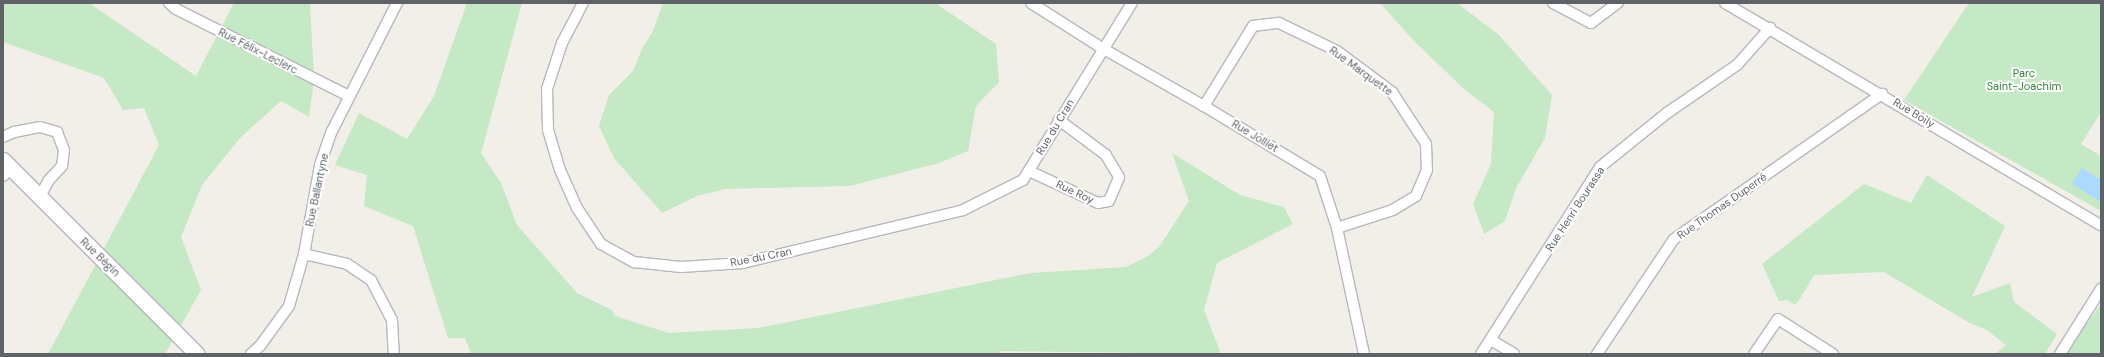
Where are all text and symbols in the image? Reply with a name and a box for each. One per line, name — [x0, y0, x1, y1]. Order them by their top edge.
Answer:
street label: Rue Félix-Leclerc — [216, 25, 300, 77]
street label: Rue Marquette — [1327, 44, 1395, 98]
park label: Parc Saint-Joachim — [1987, 67, 2061, 93]
street label: Rue Boily — [1891, 95, 1937, 131]
street label: Rue du Cran — [1033, 97, 1077, 157]
street label: Rue Jolliet — [1229, 117, 1281, 155]
street label: Rue Ballantyne — [303, 152, 331, 228]
street label: Rue Henri Bourassa — [1543, 164, 1607, 254]
street label: Rue Thomas Duperré — [1675, 170, 1769, 242]
street label: Rue Roy — [1054, 177, 1096, 207]
street label: Rue Bégin — [77, 235, 123, 279]
street label: Rue du Cran — [729, 245, 793, 269]

